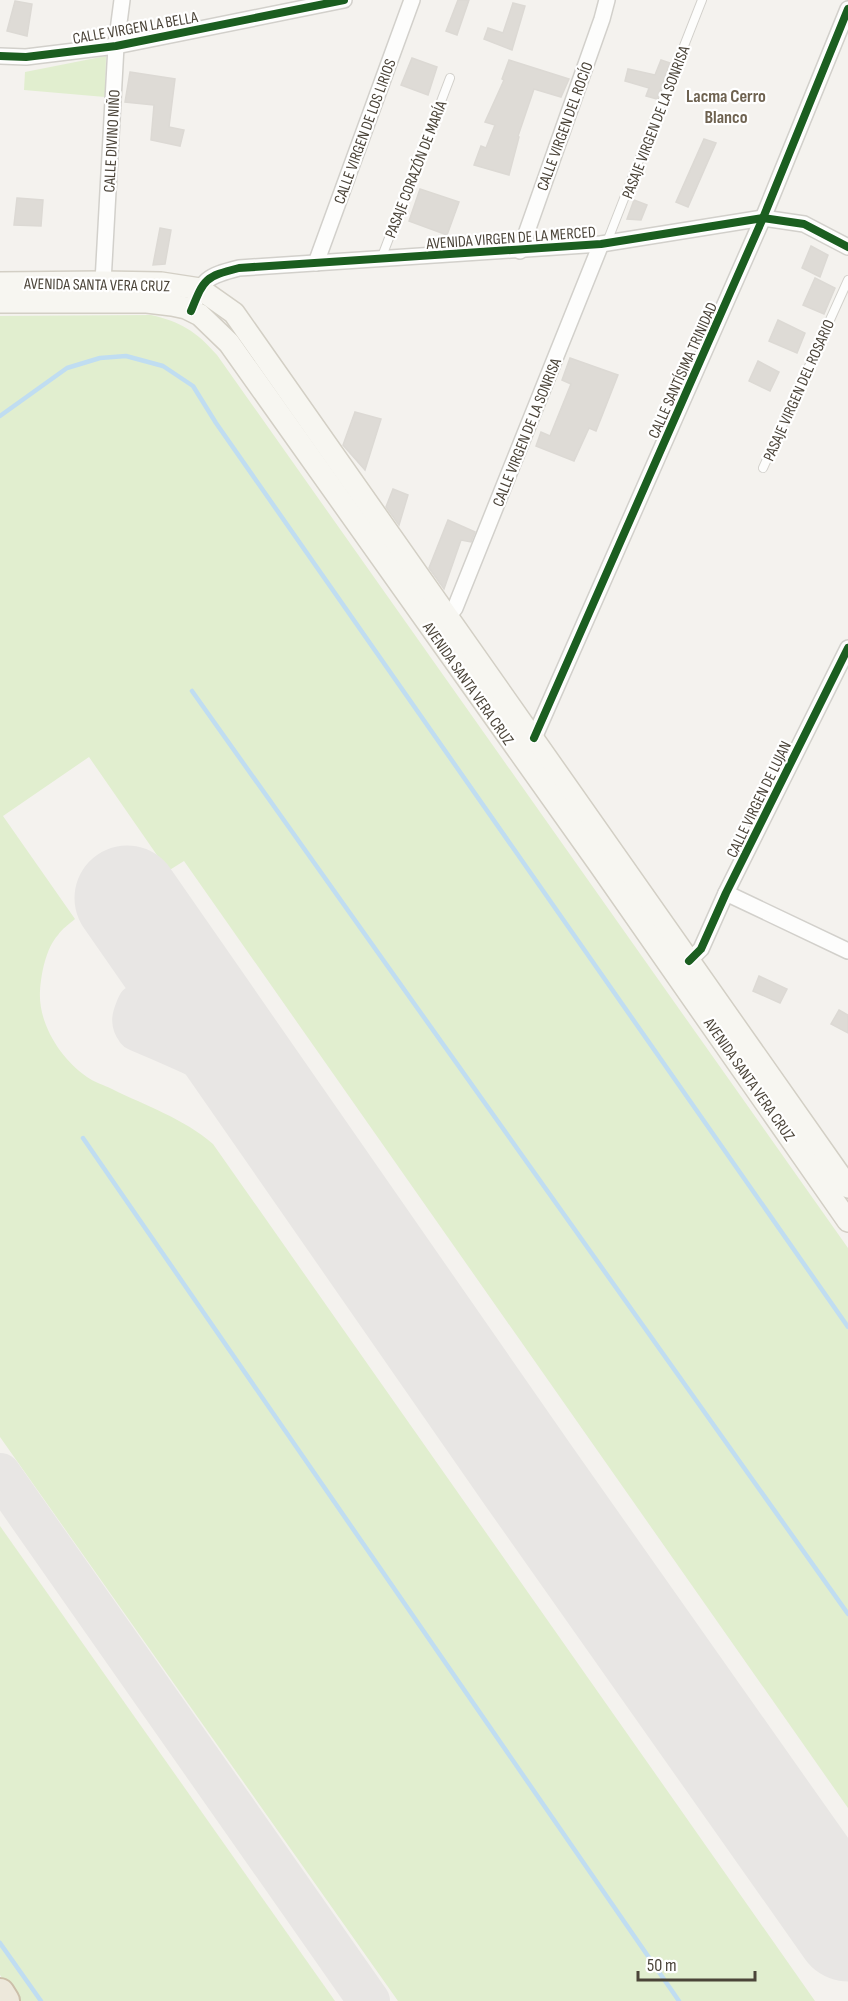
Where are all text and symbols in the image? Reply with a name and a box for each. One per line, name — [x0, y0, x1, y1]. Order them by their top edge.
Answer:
street label: CALLE VIRGEN LA BELLA — [71, 8, 199, 49]
street label: PASAJE VIRGEN DE LA SONRISA — [618, 43, 694, 202]
street label: CALLE VIRGEN DE LOS LIRIOS — [330, 56, 401, 207]
street label: CALLE VIRGEN DEL ROCÍO — [533, 59, 598, 193]
district label: Lacma Cerro Blanco — [686, 86, 766, 128]
street label: CALLE DIVINO NIÑO — [100, 89, 125, 193]
street label: PASAJE CORAZÓN DE MARÍA — [382, 98, 451, 241]
street label: AVENIDA VIRGEN DE LA MERCED — [425, 223, 597, 254]
street label: AVENIDA SANTA VERA CRUZ — [23, 275, 170, 296]
street label: CALLE SANTÍSIMA TRINIDAD — [645, 299, 722, 442]
street label: PASAJE VIRGEN DEL ROSARIO — [760, 317, 839, 464]
street label: CALLE VIRGEN DE LA SONRISA — [489, 355, 566, 510]
street label: AVENIDA SANTA VERA CRUZ — [418, 618, 518, 749]
street label: CALLE VIRGEN DE LUJAN — [723, 738, 796, 861]
street label: AVENIDA SANTA VERA CRUZ — [699, 1014, 799, 1145]
scale bar — [638, 1944, 755, 1982]
text: 50 m — [647, 1955, 677, 1976]

